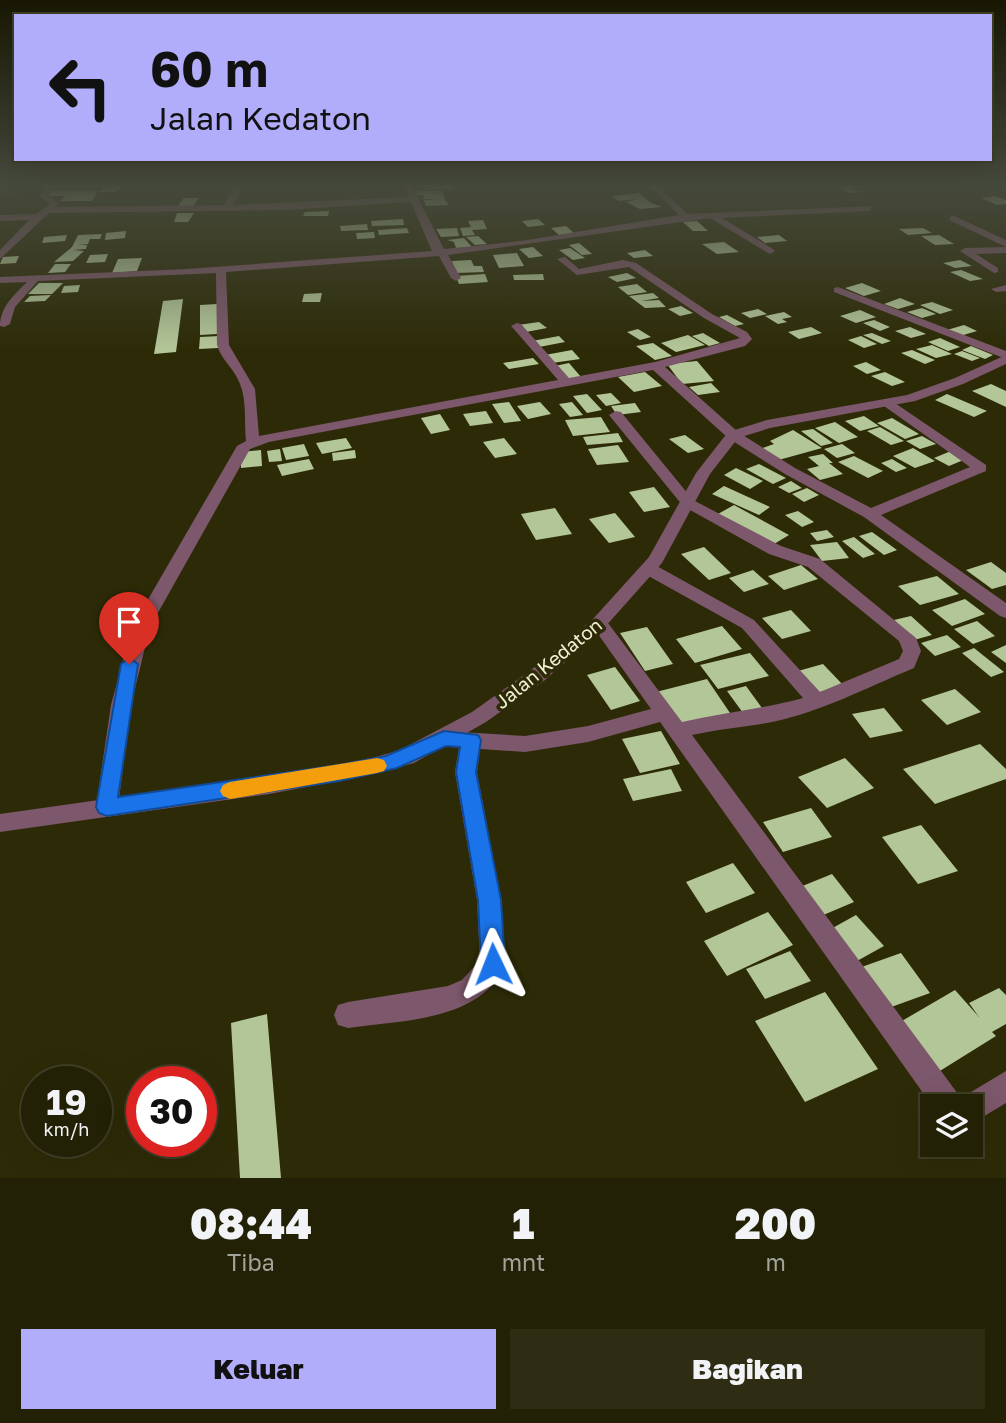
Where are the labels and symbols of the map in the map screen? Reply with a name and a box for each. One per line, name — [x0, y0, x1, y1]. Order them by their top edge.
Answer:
pin — [99, 592, 159, 664]
street label: Jalan Kedaton — [490, 613, 606, 713]
position arrow — [456, 927, 530, 1001]
speed limit sign: 30 — [126, 1066, 217, 1157]

